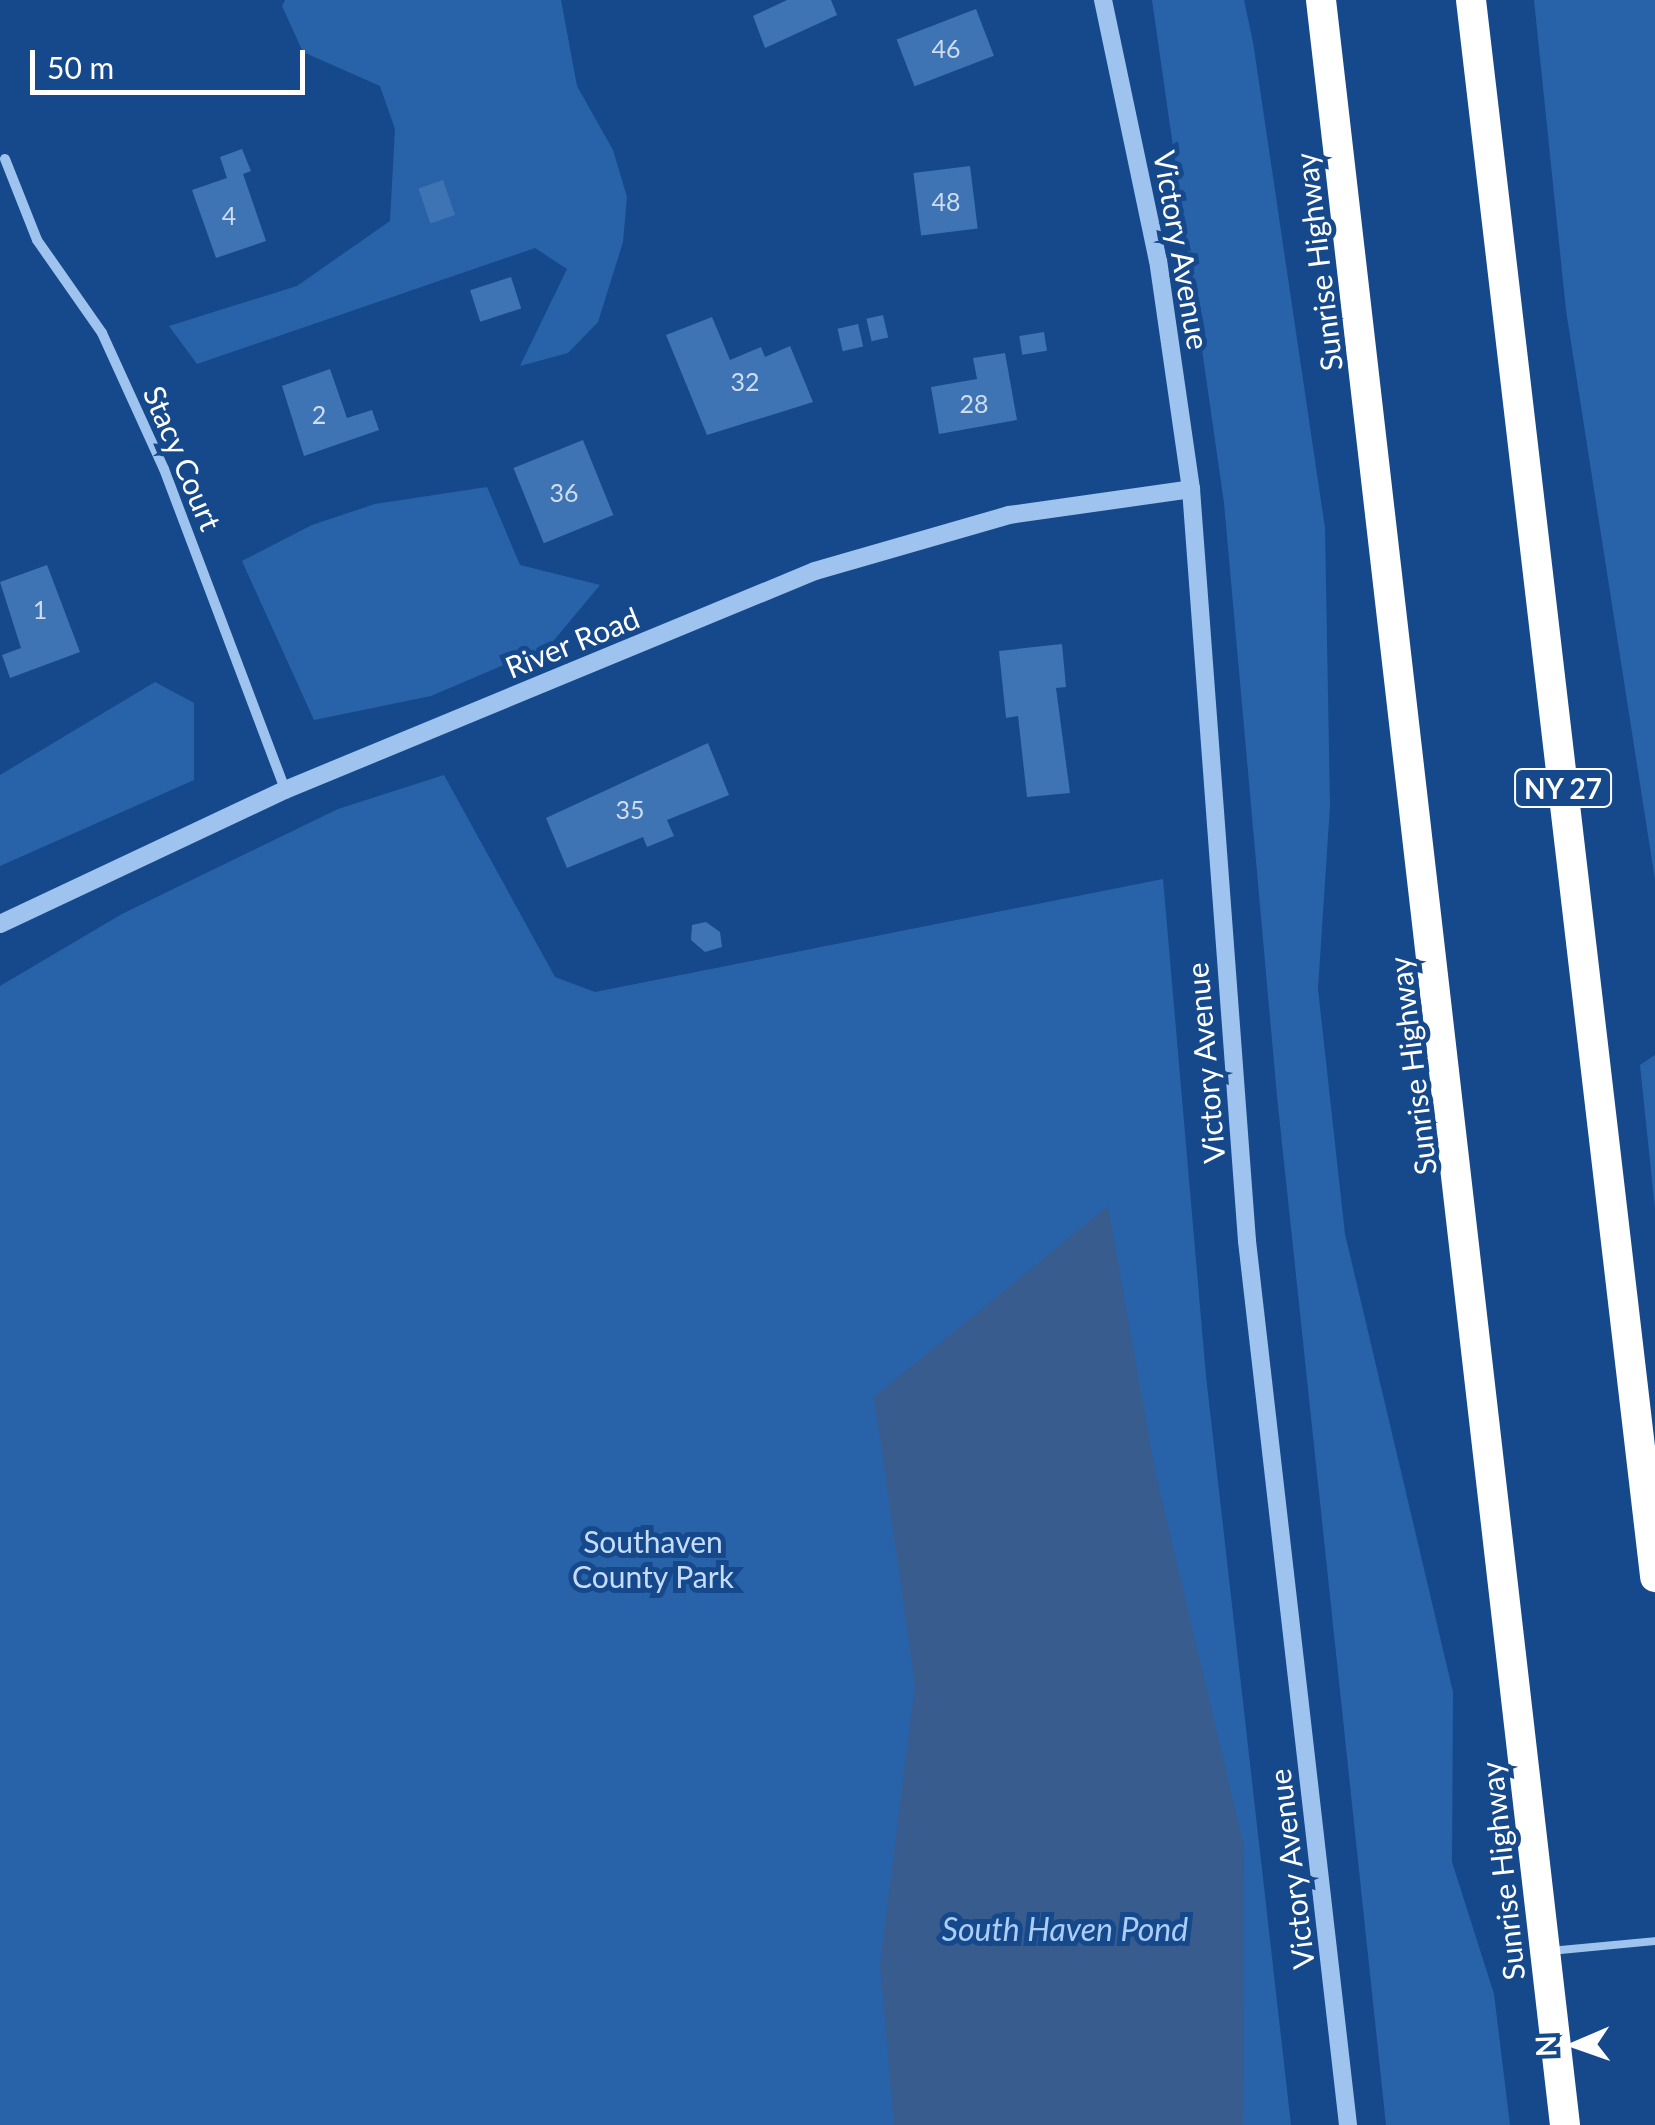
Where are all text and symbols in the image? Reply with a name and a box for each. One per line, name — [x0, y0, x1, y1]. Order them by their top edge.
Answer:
scale bar — [35, 30, 310, 92]
house number: 46 — [932, 33, 960, 63]
text: 50 m — [47, 49, 114, 85]
street label: Victory Avenue — [1147, 147, 1217, 353]
street label: Sunrise Highway — [1287, 151, 1349, 373]
house number: 48 — [932, 186, 960, 216]
house number: 4 — [222, 200, 236, 230]
house number: 32 — [731, 366, 759, 396]
street label: Stacy Court — [136, 380, 230, 536]
house number: 28 — [960, 388, 988, 418]
house number: 2 — [312, 399, 326, 429]
house number: 36 — [550, 477, 578, 507]
house number: 1 — [33, 594, 47, 624]
street label: River Road — [500, 599, 644, 685]
road number: NY 27 — [1513, 765, 1613, 811]
house number: 35 — [616, 794, 644, 824]
street label: Sunrise Highway — [1381, 955, 1443, 1177]
street label: Victory Avenue — [1178, 960, 1232, 1166]
park label: Southaven County Park — [572, 1523, 734, 1594]
street label: Sunrise Highway — [1473, 1760, 1531, 1982]
street label: Victory Avenue — [1261, 1766, 1321, 1972]
water label: South Haven Pond — [942, 1910, 1188, 1948]
north arrow — [1525, 1995, 1625, 2095]
text: N — [1528, 2035, 1562, 2057]

